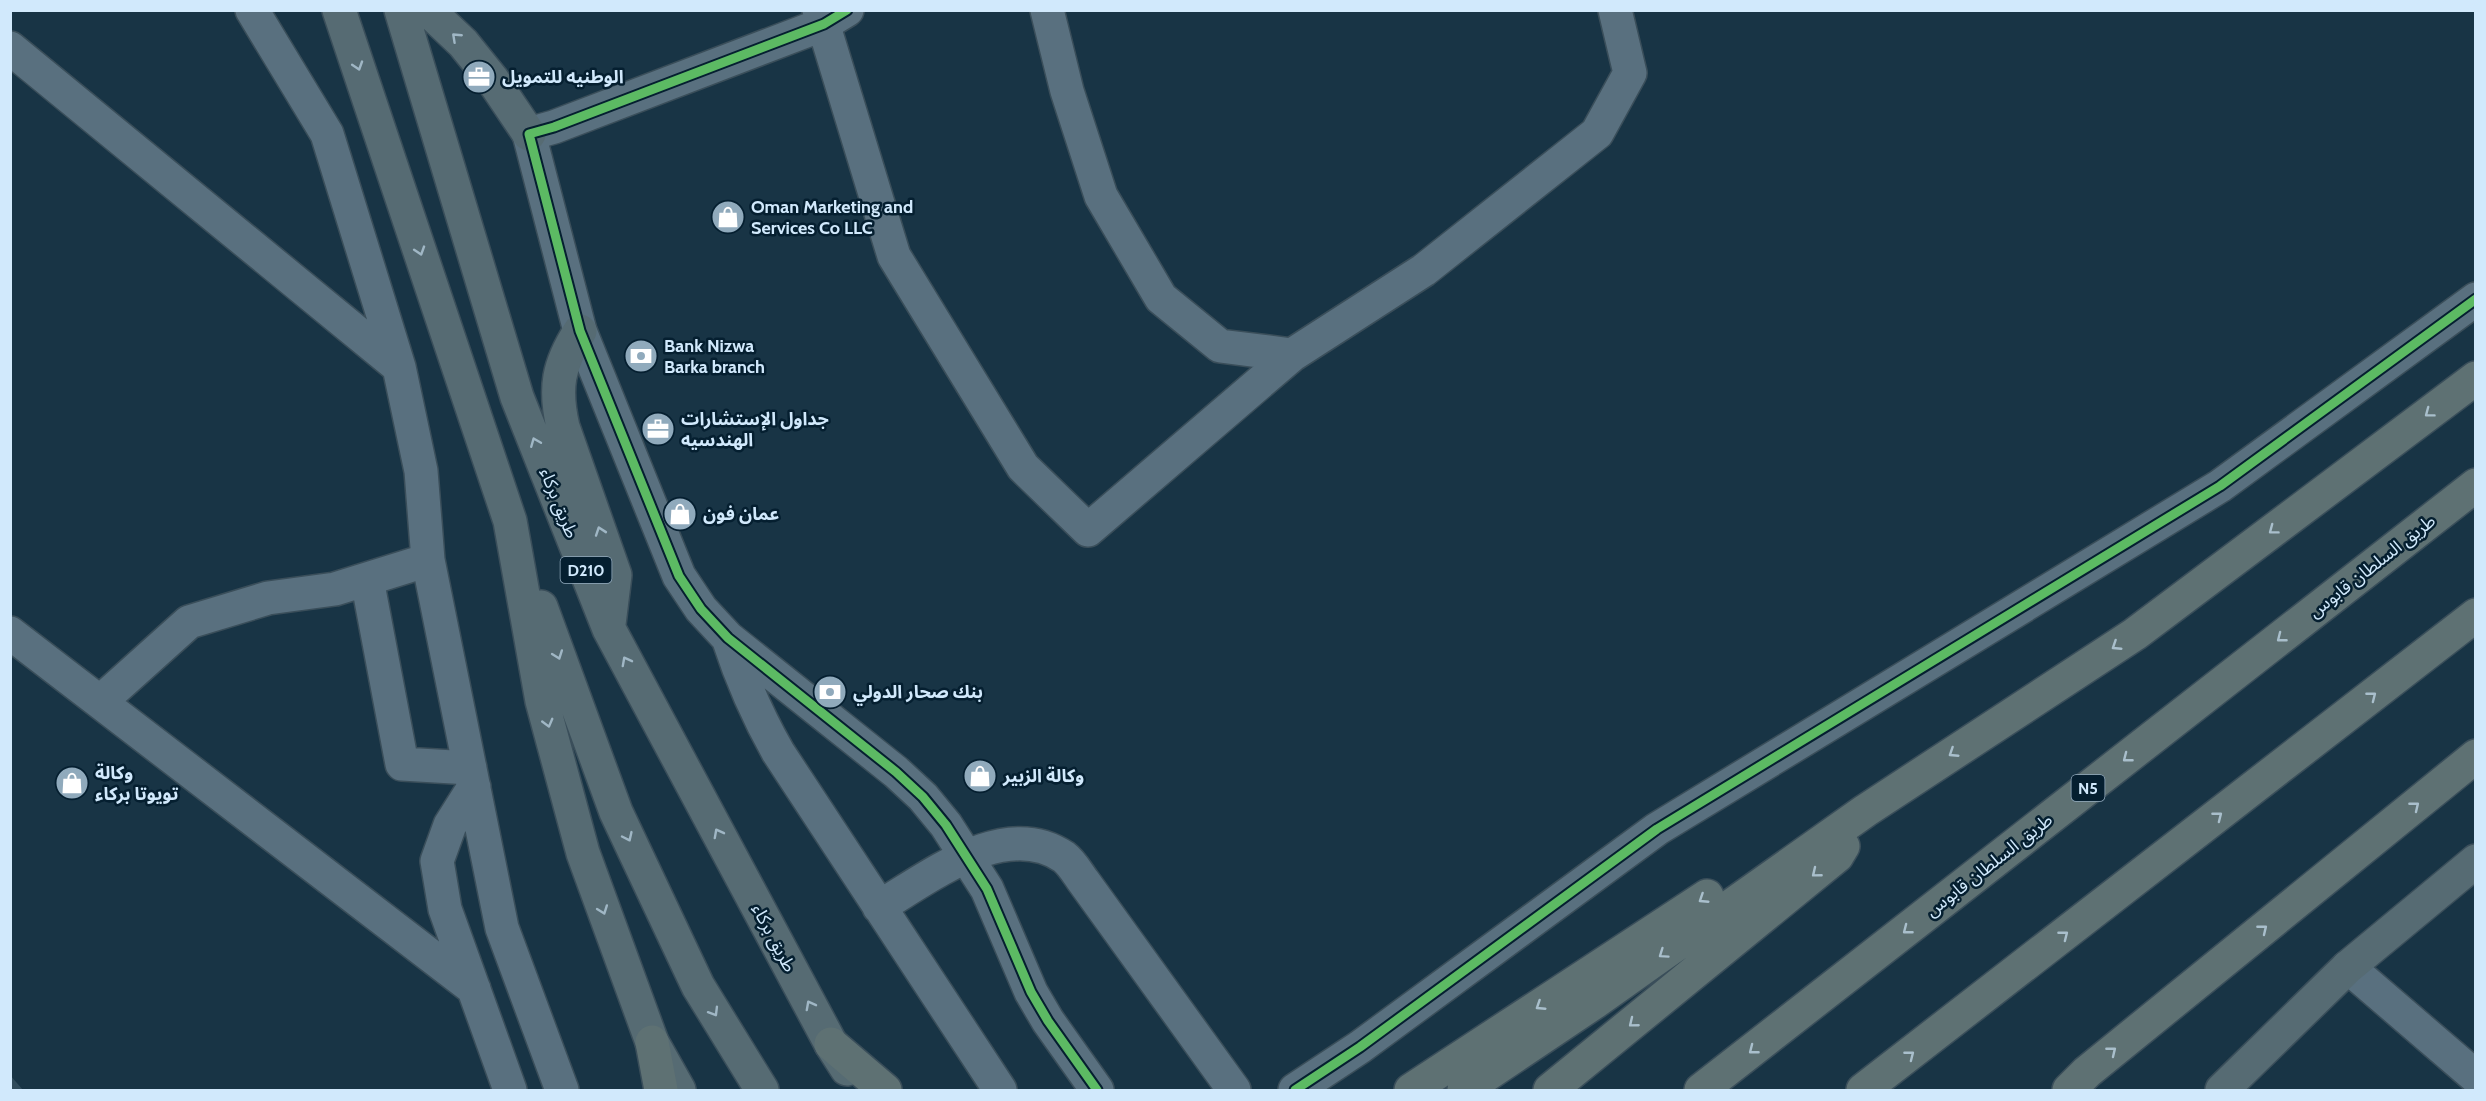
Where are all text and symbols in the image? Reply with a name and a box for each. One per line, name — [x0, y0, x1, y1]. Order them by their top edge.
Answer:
one-way arrow — [452, 33, 463, 44]
office icon: الوطنيه للتمويل — [461, 59, 497, 95]
one-way arrow — [351, 60, 363, 71]
place label: الوطنيه للتمويل — [502, 66, 624, 88]
place label: Oman Marketing and Services Co LLC — [751, 196, 913, 239]
shop icon: Oman Marketing and Services Co LLC — [710, 199, 746, 235]
one-way arrow — [412, 245, 425, 256]
place label: Bank Nizwa Barka branch — [664, 335, 765, 378]
bank icon: Bank Nizwa Barka branch — [623, 338, 659, 374]
one-way arrow — [2424, 406, 2435, 417]
place label: جداول الإستشارات الهندسيه — [681, 408, 829, 451]
office icon: جداول الإستشارات الهندسيه — [640, 411, 676, 447]
one-way arrow — [530, 437, 542, 448]
street label: طريق بركاء — [535, 465, 583, 541]
shop icon: عمان فون — [662, 496, 698, 532]
place label: عمان فون — [703, 503, 779, 525]
street label: طريق السلطان قابوس — [2304, 510, 2440, 622]
one-way arrow — [2269, 523, 2280, 534]
one-way arrow — [594, 526, 607, 537]
road number: D210 — [560, 557, 612, 583]
one-way arrow — [2276, 630, 2287, 641]
one-way arrow — [2112, 639, 2123, 650]
one-way arrow — [551, 649, 564, 660]
one-way arrow — [622, 657, 633, 667]
bank icon: بنك صحار الدولي — [812, 674, 848, 710]
place label: بنك صحار الدولي — [853, 681, 983, 706]
one-way arrow — [2365, 692, 2376, 703]
one-way arrow — [541, 717, 553, 728]
one-way arrow — [1949, 746, 1960, 757]
one-way arrow — [2123, 750, 2134, 761]
shop icon: وكالة الزبير — [962, 758, 998, 794]
place label: وكالة تويوتا بركاء — [95, 762, 179, 805]
shop icon: وكالة تويوتا بركاء — [54, 765, 90, 801]
place label: وكالة الزبير — [1002, 765, 1084, 787]
road number: N5 — [2072, 775, 2104, 801]
one-way arrow — [2408, 802, 2419, 813]
street label: طريق السلطان قابوس — [1921, 809, 2057, 921]
one-way arrow — [2211, 812, 2222, 823]
one-way arrow — [714, 829, 725, 839]
one-way arrow — [620, 831, 632, 842]
one-way arrow — [1812, 866, 1823, 877]
one-way arrow — [1699, 892, 1710, 903]
street label: طريق بركاء — [747, 900, 801, 976]
one-way arrow — [596, 904, 609, 914]
one-way arrow — [1903, 922, 1914, 933]
one-way arrow — [2257, 925, 2268, 936]
one-way arrow — [2057, 932, 2068, 943]
one-way arrow — [1658, 947, 1669, 958]
one-way arrow — [1536, 999, 1547, 1010]
one-way arrow — [806, 1001, 817, 1011]
one-way arrow — [706, 1006, 718, 1016]
one-way arrow — [1629, 1015, 1640, 1026]
one-way arrow — [1749, 1042, 1760, 1053]
one-way arrow — [2105, 1048, 2116, 1059]
one-way arrow — [1903, 1051, 1914, 1062]

